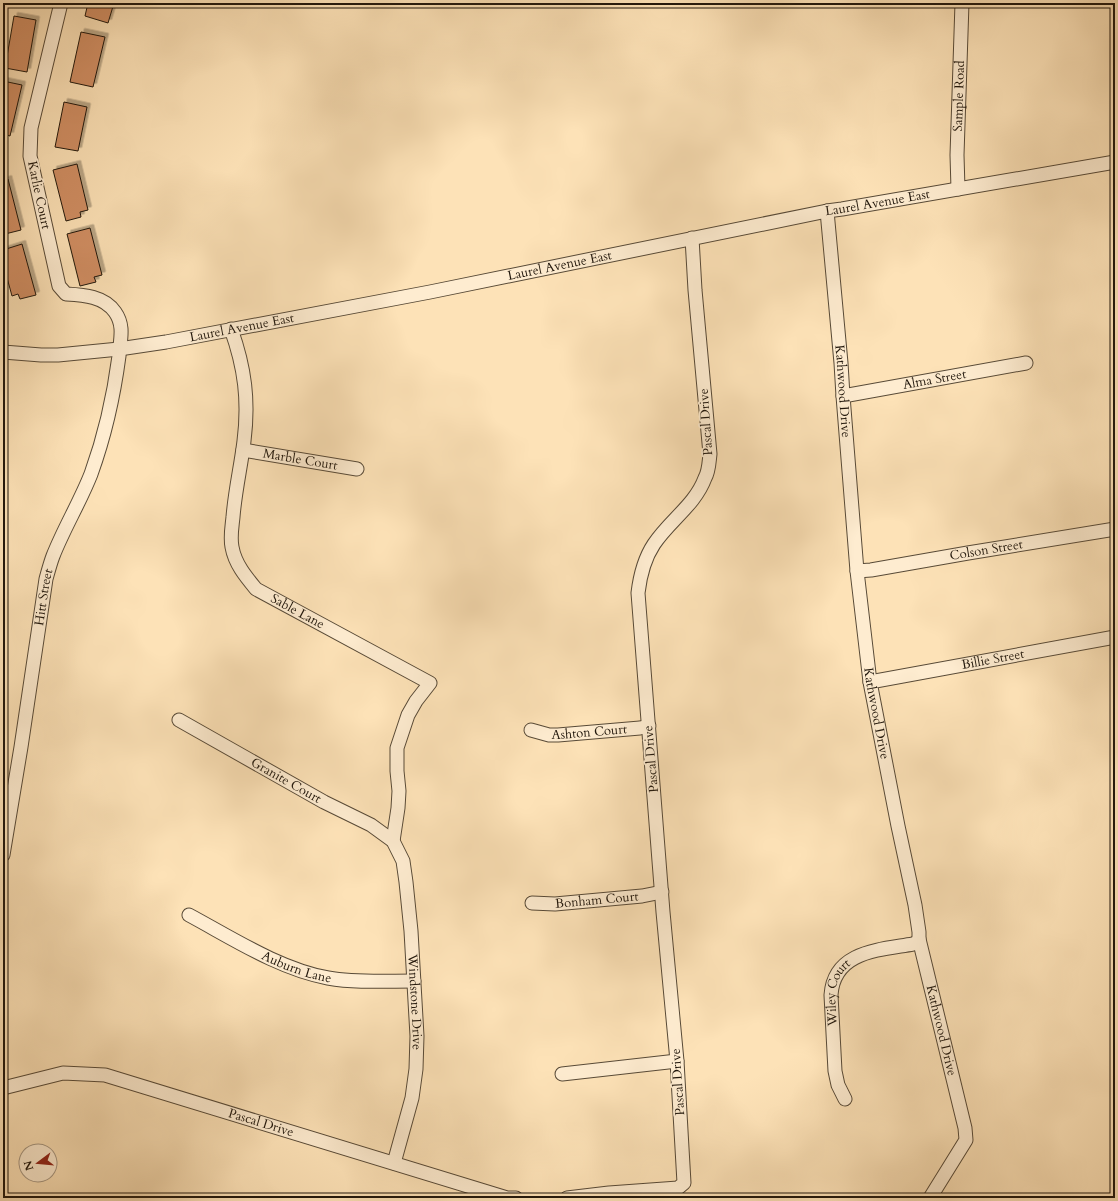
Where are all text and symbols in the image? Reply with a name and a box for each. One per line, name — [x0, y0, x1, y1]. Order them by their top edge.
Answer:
street label: Sample Road — [949, 60, 969, 132]
street label: Karlie Court — [23, 159, 55, 231]
street label: Laurel Avenue East — [824, 185, 931, 220]
street label: Laurel Avenue East — [506, 246, 613, 285]
street label: Laurel Avenue East — [188, 309, 295, 346]
street label: Kathwood Drive — [830, 344, 855, 438]
street label: Alma Street — [901, 365, 968, 394]
street label: Pascal Drive — [695, 388, 717, 456]
street label: Marble Court — [262, 444, 339, 475]
street label: Colson Street — [948, 535, 1024, 565]
street label: Hitt Street — [30, 567, 57, 627]
street label: Sable Lane — [267, 590, 328, 633]
street label: Billie Street — [960, 645, 1026, 674]
street label: Kathwood Drive — [859, 667, 894, 761]
street label: Ashton Court — [551, 720, 628, 744]
street label: Pascal Drive — [639, 725, 663, 793]
street label: Granite Court — [248, 753, 325, 808]
street label: Bonham Court — [554, 887, 639, 913]
street label: Auburn Lane — [259, 947, 333, 987]
street label: Windstone Drive — [403, 952, 426, 1050]
street label: Wiley Court — [822, 954, 854, 1028]
street label: Kathwood Drive — [922, 983, 961, 1078]
street label: Pascal Drive — [667, 1048, 689, 1116]
street label: Pascal Drive — [226, 1104, 296, 1141]
north arrow — [18, 1143, 58, 1183]
text: N — [20, 1159, 37, 1172]

